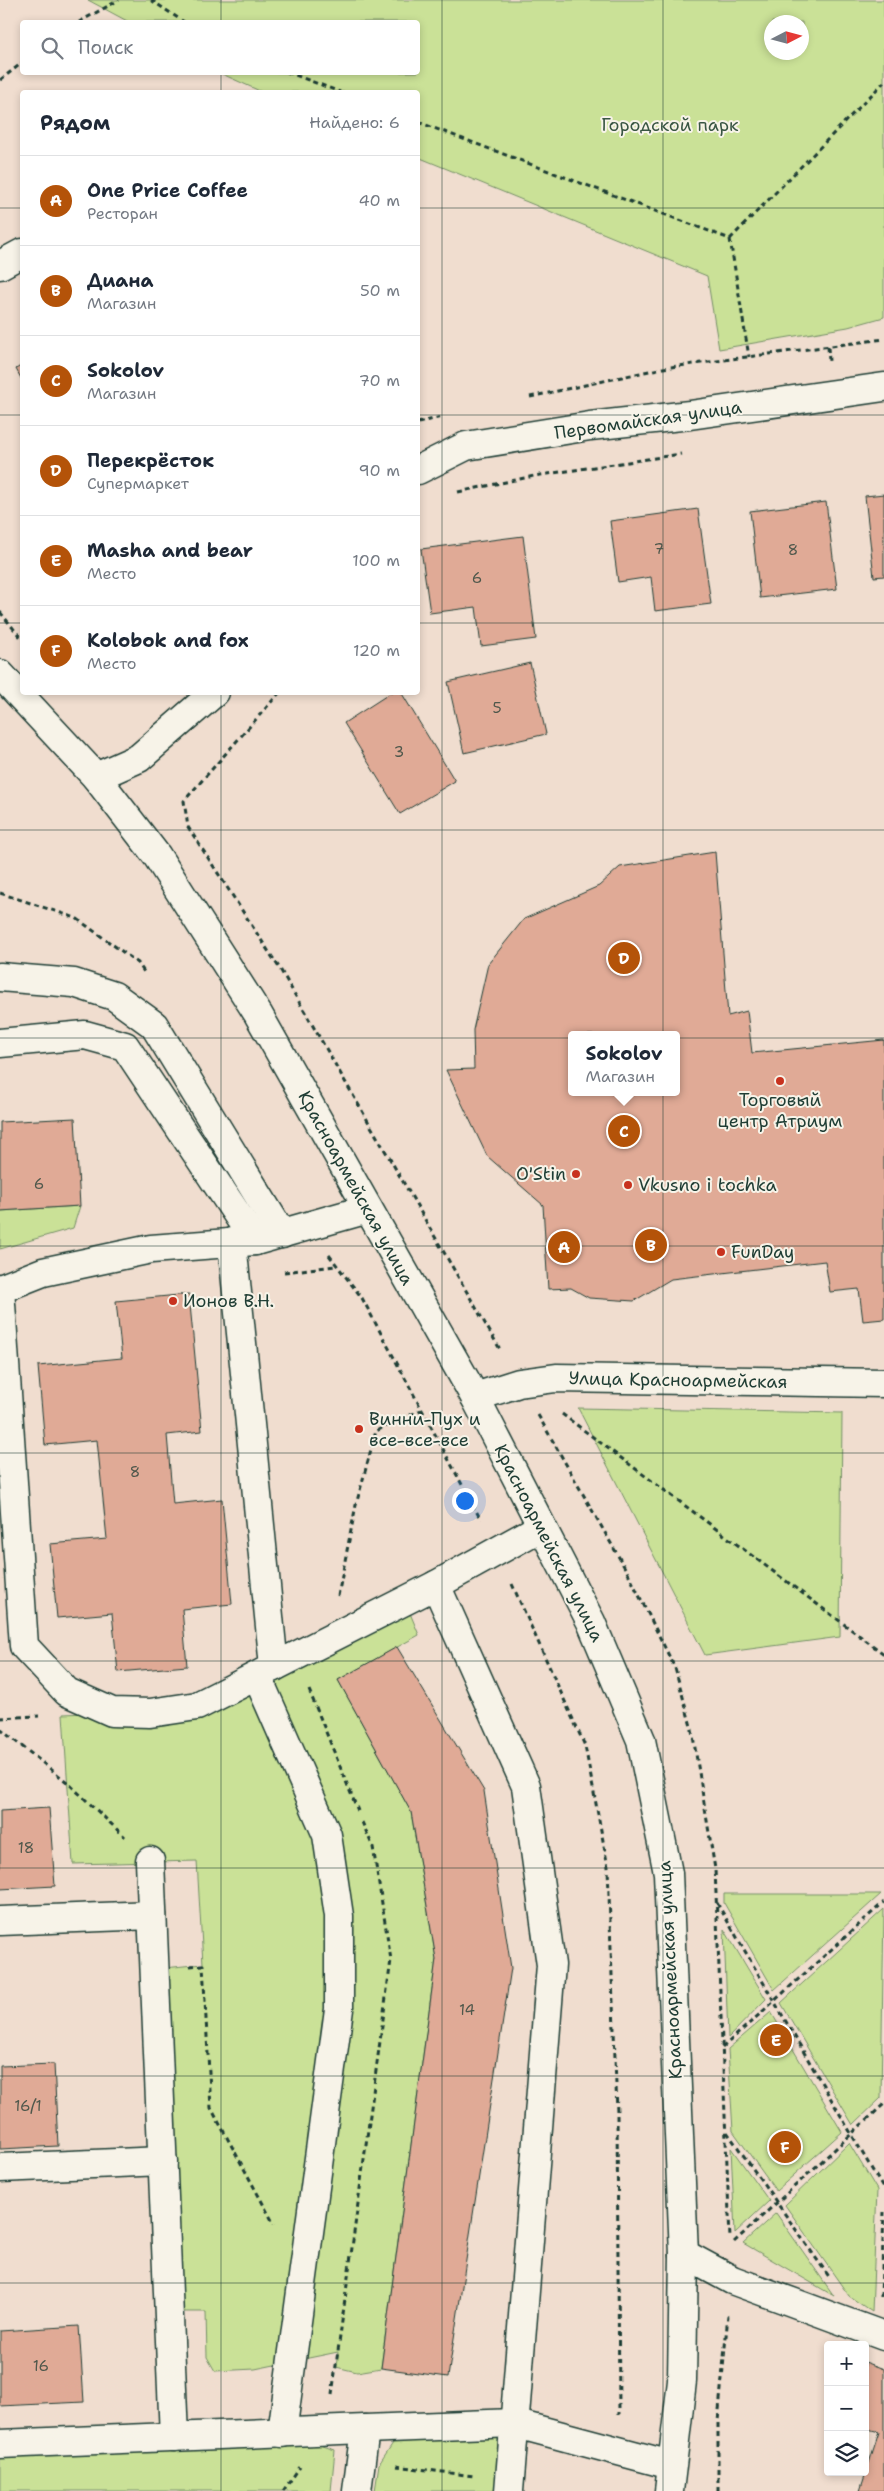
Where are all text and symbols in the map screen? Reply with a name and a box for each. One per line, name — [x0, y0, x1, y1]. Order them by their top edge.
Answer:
north arrow — [764, 15, 809, 60]
search box — [20, 20, 420, 75]
icon: search — [38, 34, 66, 62]
text: Поиск — [78, 35, 133, 60]
text: Рядом — [40, 109, 110, 137]
text: Найдено: 6 — [309, 112, 400, 133]
park label: Городской парк — [601, 113, 739, 137]
text: One Price Coffee — [87, 178, 248, 203]
text: A — [50, 190, 62, 211]
text: 40 m — [358, 190, 400, 211]
text: Ресторан — [87, 203, 158, 224]
text: Диана — [87, 268, 154, 293]
text: B — [51, 280, 61, 301]
text: 50 m — [360, 280, 400, 301]
text: Магазин — [87, 293, 156, 314]
text: Sokolov — [87, 358, 164, 383]
text: C — [51, 370, 61, 391]
text: 70 m — [359, 370, 400, 391]
text: Магазин — [87, 383, 156, 404]
street label: Первомайская улица — [553, 395, 743, 445]
text: Перекрёсток — [87, 448, 214, 473]
text: D — [50, 460, 62, 481]
text: 90 m — [359, 460, 400, 481]
text: Супермаркет — [87, 473, 189, 494]
text: Masha and bear — [87, 538, 253, 563]
house number: 7 — [654, 539, 664, 559]
house number: 8 — [788, 540, 798, 560]
text: E — [51, 550, 61, 571]
text: 100 m — [352, 550, 400, 571]
text: Место — [87, 563, 137, 584]
house number: 6 — [472, 568, 482, 588]
text: Kolobok and fox — [87, 628, 249, 653]
text: F — [51, 640, 61, 661]
text: 120 m — [353, 640, 400, 661]
text: Место — [87, 653, 137, 674]
house number: 5 — [492, 698, 502, 718]
house number: 3 — [394, 742, 404, 762]
pin: D — [608, 939, 640, 977]
popup — [568, 1031, 680, 1096]
text: Sokolov — [585, 1041, 663, 1066]
text: Магазин — [585, 1066, 655, 1087]
marker: Торговый центр Атриум — [774, 1075, 786, 1087]
street label: Красноармейская улица — [292, 1086, 420, 1290]
place label: Торговый центр Атриум — [718, 1088, 842, 1133]
pin: C — [608, 1112, 640, 1150]
place label: O'Stin — [516, 1162, 566, 1186]
marker: O'Stin — [570, 1168, 582, 1180]
place label: Vkusno i tochka — [638, 1173, 777, 1197]
house number: 6 — [34, 1174, 44, 1194]
marker: Vkusno i tochka — [622, 1179, 634, 1191]
pin: B — [635, 1226, 667, 1264]
pin: A — [548, 1228, 580, 1266]
place label: FunDay — [731, 1240, 794, 1264]
marker: FunDay — [715, 1246, 727, 1258]
place label: Ионов В.Н. — [183, 1289, 274, 1313]
marker: Ионов В.Н. — [167, 1295, 179, 1307]
street label: Улица Красноармейская — [568, 1366, 788, 1394]
place label: Винни-Пух и все-все-все — [369, 1407, 481, 1452]
marker: Винни-Пух и все-все-все — [353, 1423, 365, 1435]
street label: Красноармейская улица — [489, 1440, 609, 1646]
house number: 8 — [130, 1462, 140, 1482]
your location — [452, 1488, 478, 1514]
house number: 18 — [18, 1838, 34, 1858]
street label: Красноармейская улица — [652, 1860, 688, 2080]
house number: 14 — [459, 2000, 475, 2020]
pin: E — [760, 2021, 792, 2059]
house number: 16/1 — [14, 2096, 42, 2116]
pin: F — [769, 2128, 801, 2166]
map controls — [824, 2341, 869, 2476]
button: + — [824, 2341, 869, 2386]
house number: 16 — [33, 2356, 49, 2376]
button: − — [824, 2386, 869, 2431]
button: layers — [824, 2431, 869, 2476]

